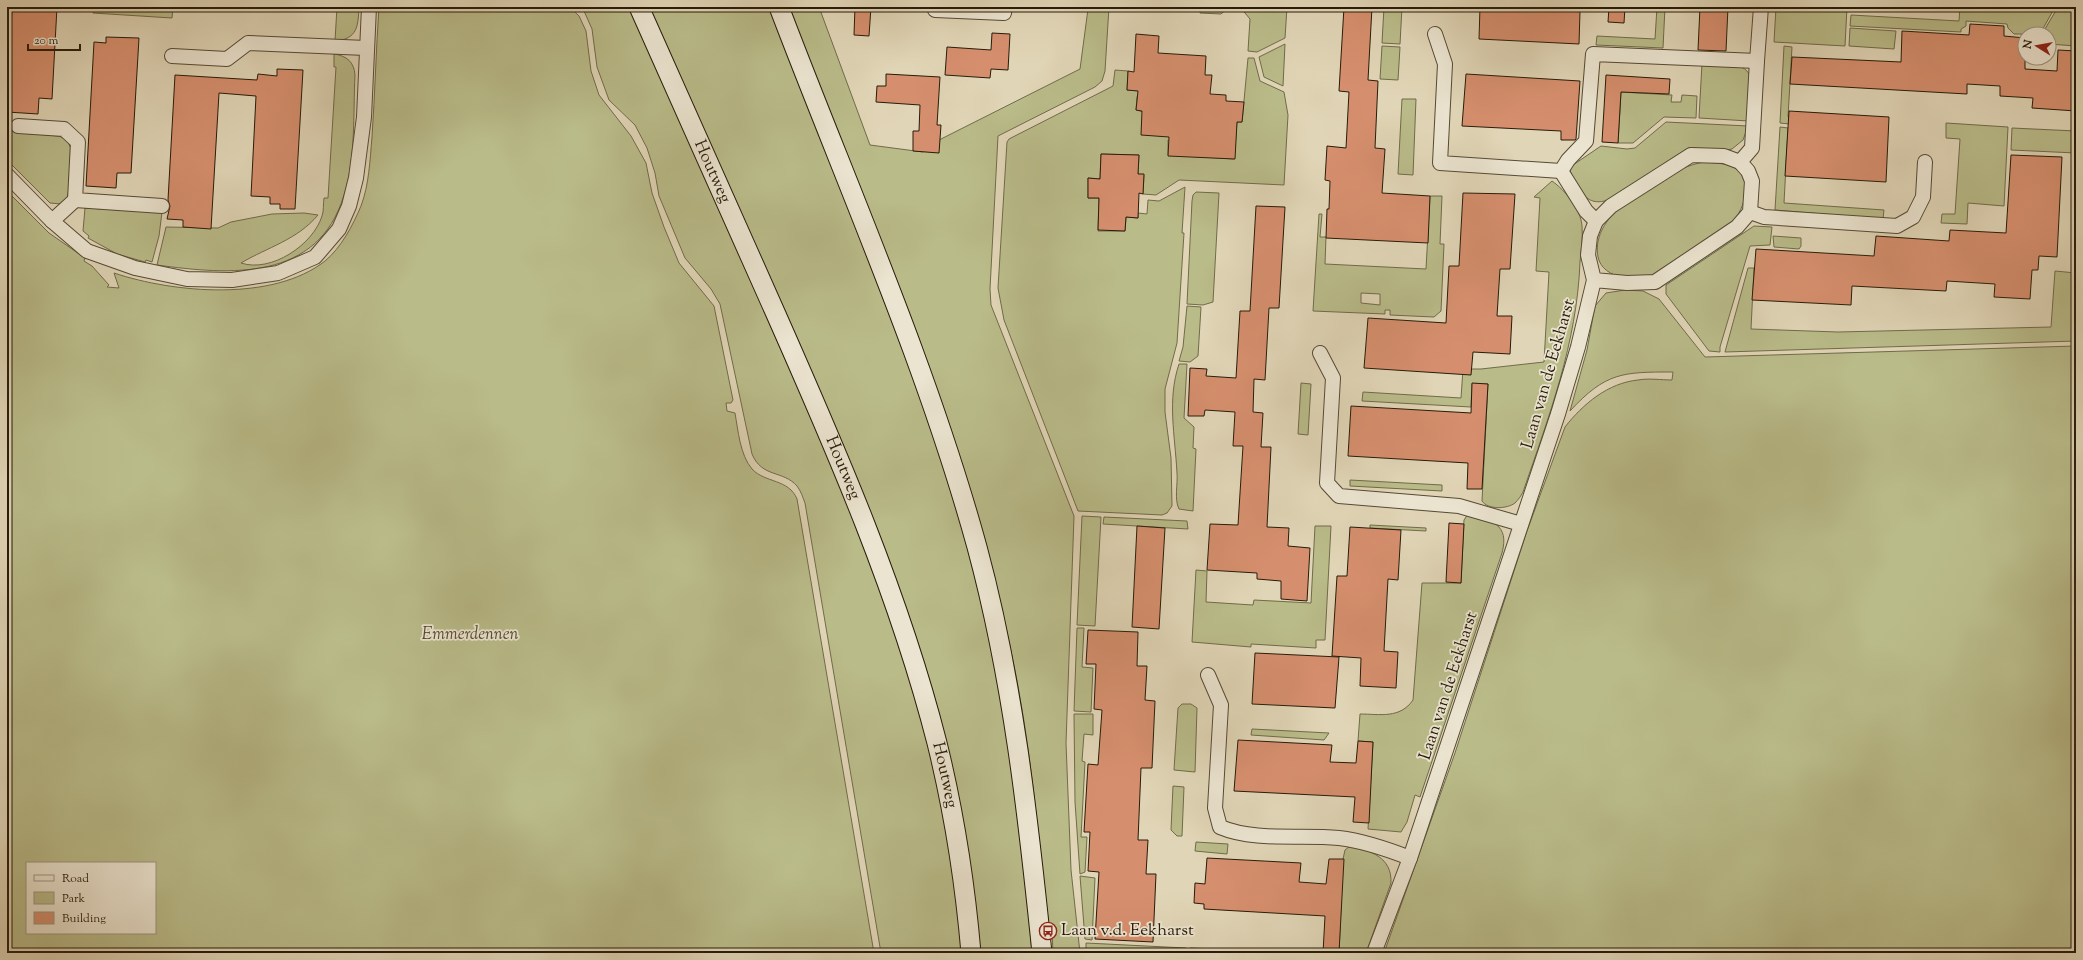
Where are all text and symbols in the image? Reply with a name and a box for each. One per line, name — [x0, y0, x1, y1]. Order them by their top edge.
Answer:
scale bar — [28, 26, 80, 52]
north arrow — [2017, 26, 2057, 66]
text: 20 m — [34, 32, 59, 50]
text: N — [2019, 38, 2037, 51]
street label: Houtweg — [687, 136, 736, 207]
street label: Laan van de Eekharst — [1516, 296, 1582, 452]
street label: Houtweg — [818, 433, 866, 504]
street label: Laan van de Eekharst — [1414, 609, 1484, 763]
park label: Emmerdennen — [422, 623, 518, 647]
street label: Houtweg — [925, 740, 963, 810]
legend — [26, 862, 156, 934]
text: Road — [62, 870, 89, 888]
text: Park — [62, 890, 85, 908]
text: Building — [62, 910, 106, 928]
place label: Laan v.d. Eekharst — [1061, 919, 1194, 943]
bus stop icon: Laan v.d. Eekharst — [1038, 921, 1058, 941]

